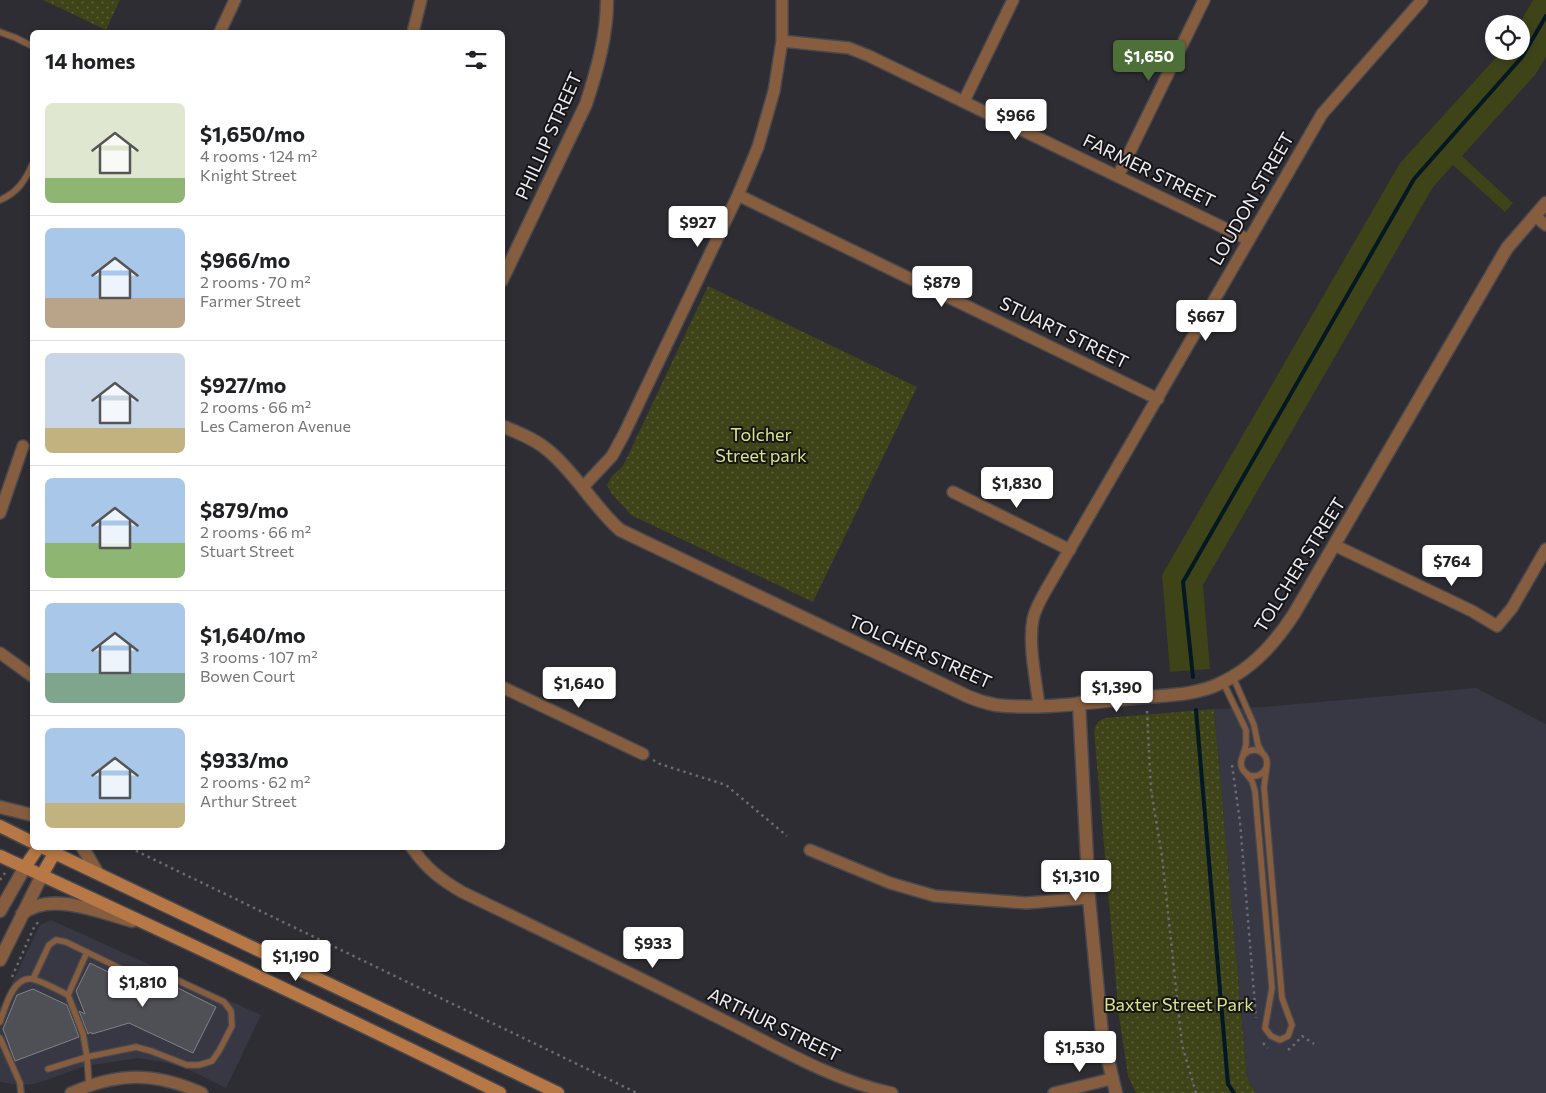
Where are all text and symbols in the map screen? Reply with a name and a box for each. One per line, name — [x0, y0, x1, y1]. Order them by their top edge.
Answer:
map controls — [1485, 15, 1530, 60]
button: locate — [1485, 15, 1530, 60]
pin: $1,650 — [1108, 39, 1190, 82]
icon: filters — [462, 46, 490, 74]
text: $1,650 — [1124, 46, 1174, 65]
text: 14 homes — [45, 48, 135, 73]
street label: PHILLIP STREET — [510, 69, 586, 203]
pin: $966 — [986, 98, 1046, 141]
text: $966 — [997, 105, 1035, 124]
text: $1,650/mo — [200, 121, 305, 146]
icon: home — [85, 123, 145, 183]
street label: LOUDON STREET — [1204, 128, 1298, 269]
street label: FARMER STREET — [1080, 129, 1219, 212]
text: 4 rooms · 124 m² — [200, 146, 318, 165]
text: Knight Street — [200, 165, 297, 184]
pin: $927 — [668, 206, 728, 248]
text: $927 — [680, 212, 716, 231]
text: $966/mo — [200, 247, 290, 272]
icon: home — [85, 248, 145, 308]
pin: $879 — [912, 266, 972, 308]
text: 2 rooms · 70 m² — [200, 272, 311, 291]
text: $879 — [923, 272, 961, 291]
text: Farmer Street — [200, 291, 301, 310]
street label: STUART STREET — [997, 291, 1132, 373]
pin: $667 — [1176, 300, 1236, 342]
text: $667 — [1187, 306, 1225, 325]
text: $927/mo — [200, 372, 286, 397]
icon: home — [85, 373, 145, 433]
text: 2 rooms · 66 m² — [200, 397, 311, 416]
text: Les Cameron Avenue — [200, 416, 351, 435]
park label: Tolcher Street park — [715, 423, 807, 466]
pin: $1,830 — [976, 466, 1058, 509]
text: $1,830 — [992, 473, 1042, 492]
street label: TOLCHER STREET — [1249, 493, 1349, 636]
text: $879/mo — [200, 497, 289, 522]
icon: home — [85, 498, 145, 558]
text: 2 rooms · 66 m² — [200, 522, 311, 541]
text: Stuart Street — [200, 541, 294, 560]
pin: $764 — [1422, 544, 1482, 587]
text: $764 — [1433, 551, 1471, 570]
street label: TOLCHER STREET — [845, 610, 995, 693]
text: $1,640/mo — [200, 622, 306, 647]
icon: home — [85, 623, 145, 683]
text: 3 rooms · 107 m² — [200, 647, 318, 666]
text: Bowen Court — [200, 666, 295, 685]
pin: $1,640 — [538, 666, 620, 709]
pin: $1,390 — [1076, 670, 1158, 713]
text: $1,640 — [554, 673, 604, 692]
text: $1,390 — [1092, 677, 1142, 696]
text: $933/mo — [200, 747, 289, 772]
icon: home — [85, 748, 145, 808]
text: 2 rooms · 62 m² — [200, 772, 310, 791]
text: Arthur Street — [200, 791, 297, 810]
pin: $1,310 — [1035, 860, 1117, 902]
text: $1,310 — [1052, 866, 1100, 885]
pin: $933 — [623, 926, 683, 969]
text: $933 — [634, 933, 672, 952]
pin: $1,190 — [255, 940, 337, 982]
text: $1,190 — [273, 946, 320, 965]
pin: $1,810 — [102, 966, 184, 1008]
text: $1,810 — [119, 972, 167, 991]
street label: ARTHUR STREET — [705, 983, 844, 1066]
park label: Baxter Street Park — [1104, 993, 1254, 1015]
pin: $1,530 — [1039, 1030, 1121, 1073]
text: $1,530 — [1055, 1037, 1105, 1056]

